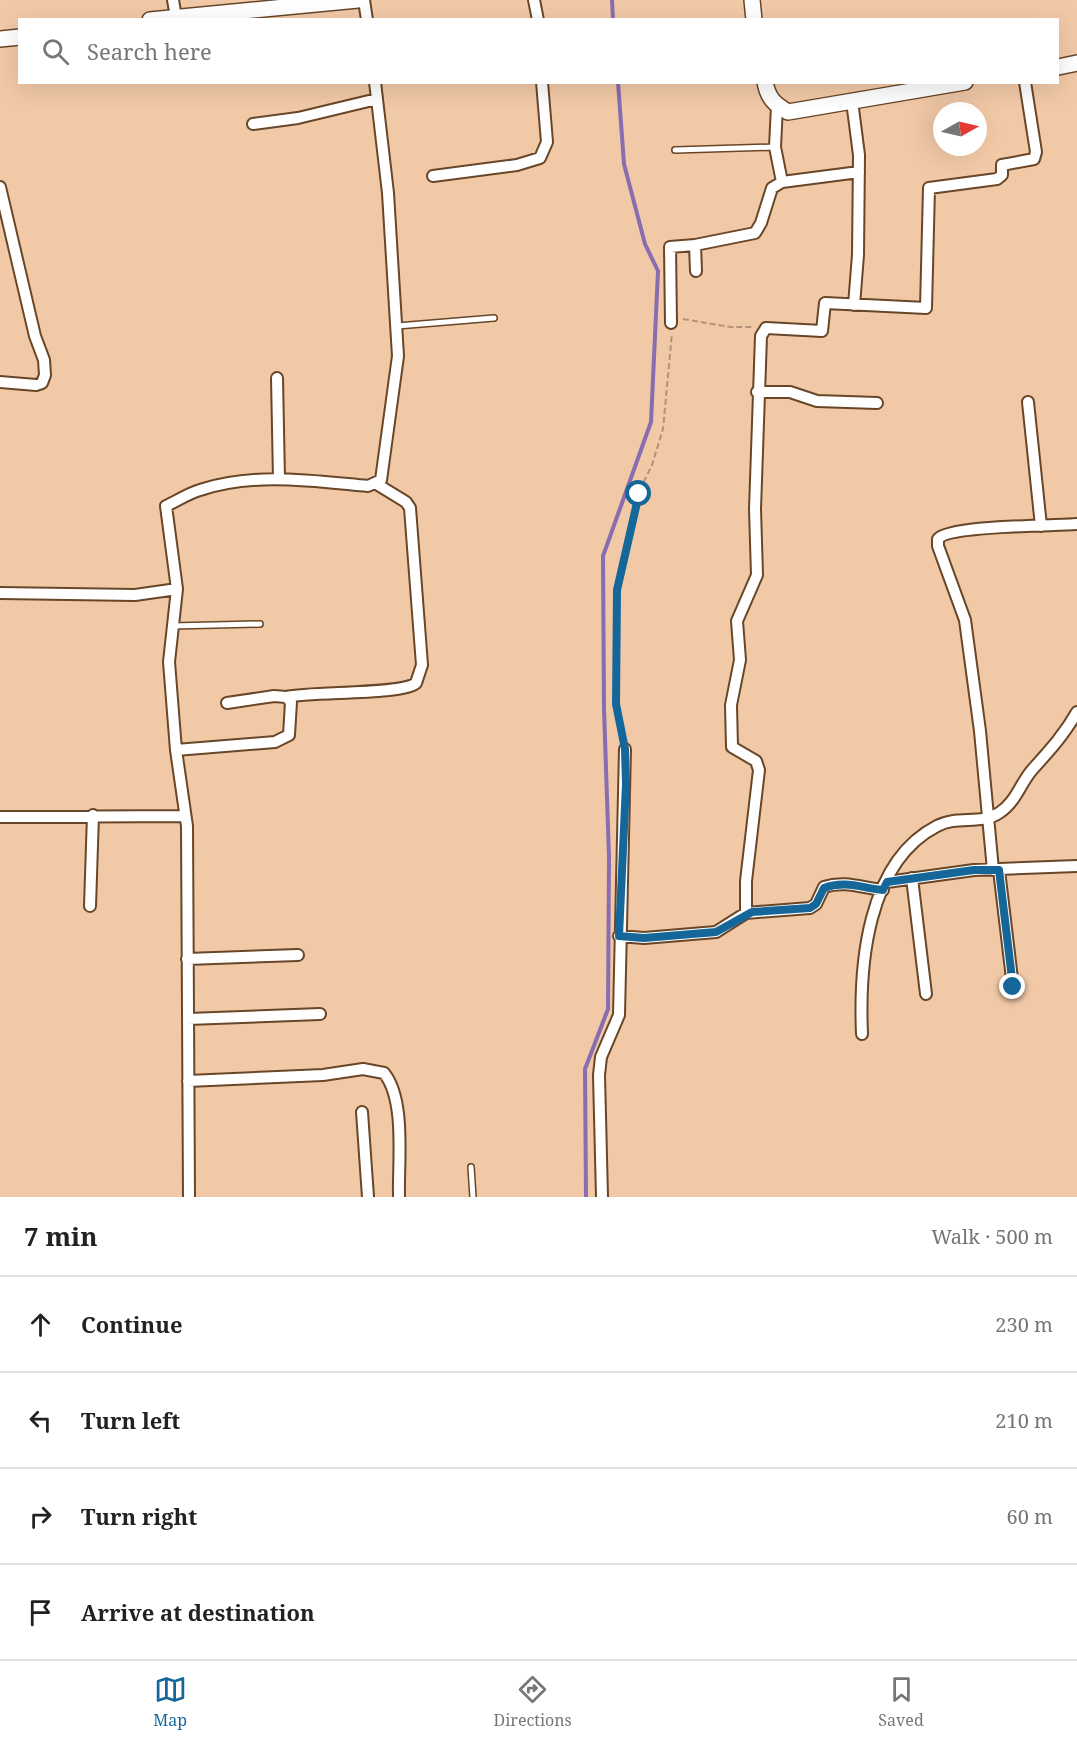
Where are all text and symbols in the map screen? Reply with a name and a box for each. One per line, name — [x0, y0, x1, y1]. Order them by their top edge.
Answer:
search box — [18, 18, 1059, 84]
icon: search — [39, 35, 72, 68]
text: Search here — [87, 36, 212, 66]
north arrow — [933, 102, 987, 156]
route start — [625, 480, 651, 506]
route end — [999, 973, 1025, 999]
text: 7 min — [24, 1218, 98, 1254]
text: Walk · 500 m — [931, 1223, 1053, 1250]
icon: ahead — [24, 1308, 57, 1341]
text: Continue — [81, 1309, 183, 1339]
text: 230 m — [995, 1311, 1053, 1338]
icon: left — [24, 1404, 57, 1437]
text: Turn left — [81, 1405, 180, 1435]
text: 210 m — [995, 1407, 1053, 1434]
icon: right — [24, 1500, 57, 1533]
text: Turn right — [81, 1501, 197, 1531]
text: 60 m — [1007, 1503, 1053, 1530]
icon: arrive — [24, 1596, 57, 1629]
text: Arrive at destination — [81, 1597, 315, 1627]
tab: Map — [153, 1673, 187, 1731]
tab: Directions — [494, 1673, 572, 1731]
tab: Saved — [878, 1673, 924, 1731]

